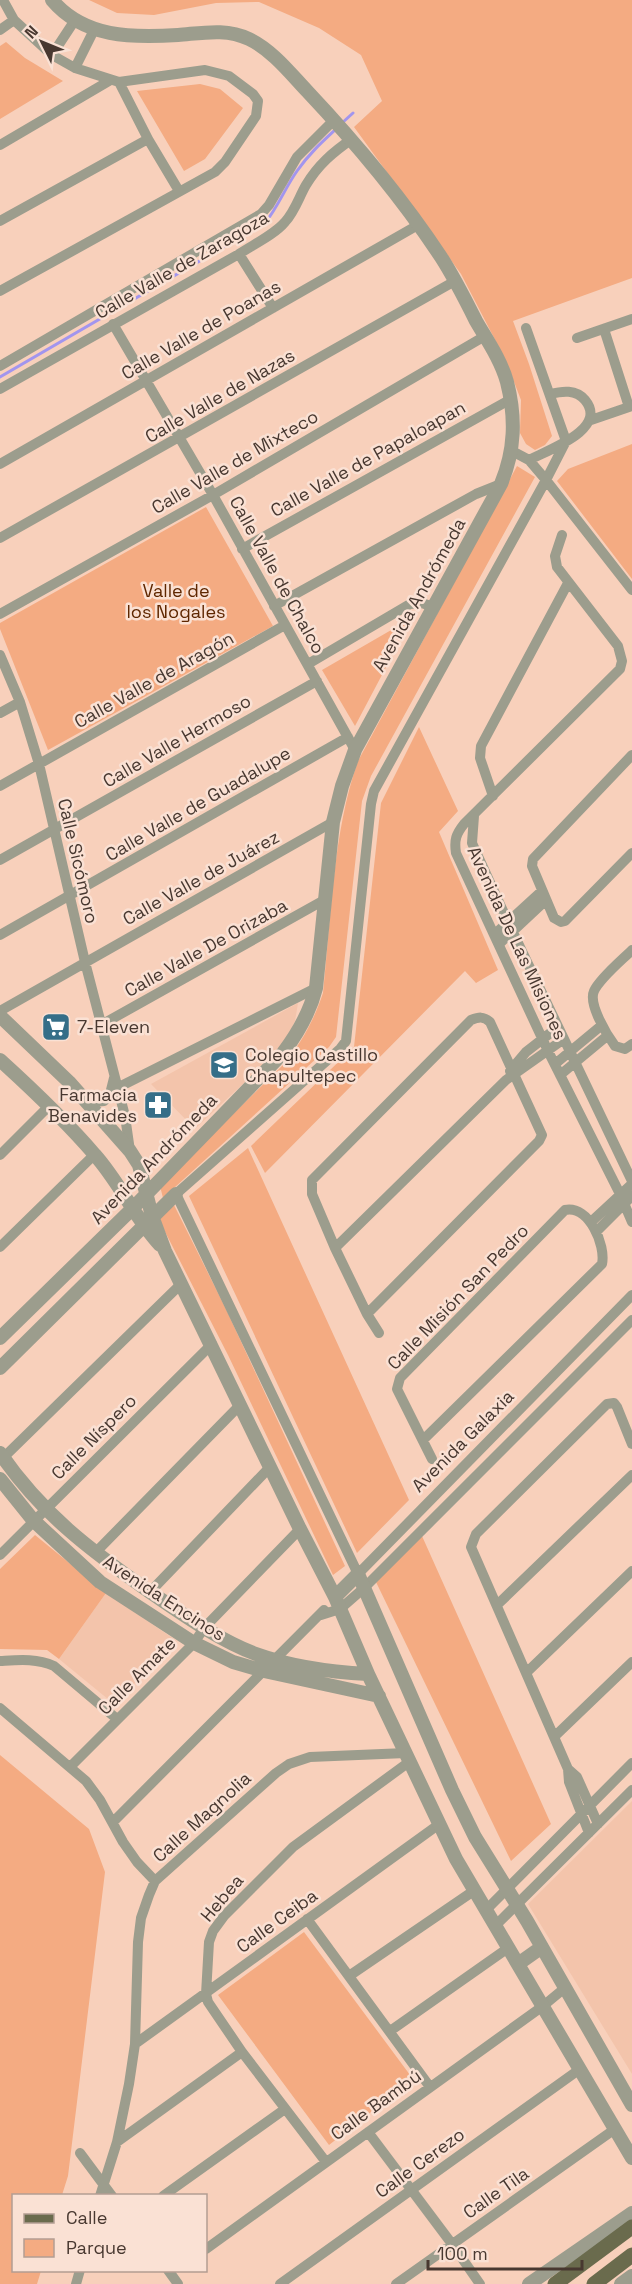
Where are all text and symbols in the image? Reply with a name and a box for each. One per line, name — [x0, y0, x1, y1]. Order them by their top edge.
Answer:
north arrow — [12, 12, 72, 72]
text: N — [20, 21, 43, 43]
street label: Calle Valle de Zaragoza — [91, 205, 273, 324]
street label: Calle Valle de Poanas — [117, 275, 285, 385]
street label: Calle Valle de Nazas — [141, 343, 299, 448]
street label: Calle Valle de Papaloapan — [266, 395, 469, 522]
street label: Calle Valle de Mixteco — [147, 404, 322, 519]
street label: Calle Valle de Chalco — [225, 492, 330, 658]
street label: Avenida Andrómeda — [367, 514, 470, 676]
park label: Valle de los Nogales — [126, 579, 226, 623]
street label: Calle Valle de Aragón — [70, 626, 238, 733]
street label: Calle Valle Hermoso — [99, 689, 255, 792]
street label: Calle Valle de Guadalupe — [101, 741, 295, 866]
street label: Calle Sicómoro — [53, 796, 104, 926]
street label: Calle Valle de Juárez — [118, 825, 283, 930]
street label: Avenida De Las Misiones — [463, 842, 572, 1043]
street label: Calle Valle De Orizaba — [120, 893, 291, 1002]
supermarket icon: 7-Eleven — [40, 1011, 72, 1043]
place label: 7-Eleven — [77, 1015, 150, 1038]
place label: Colegio Castillo Chapultepec — [245, 1043, 378, 1087]
school or university icon: Colegio Castillo Chapultepec — [208, 1049, 240, 1081]
place label: Farmacia Benavides — [48, 1083, 137, 1127]
street label: Avenida Andrómeda — [85, 1089, 222, 1229]
pharmacy icon: Farmacia Benavides — [142, 1089, 174, 1121]
street label: Calle Misión San Pedro — [382, 1219, 533, 1374]
street label: Avenida Galaxia — [407, 1385, 519, 1497]
street label: Calle Níspero — [46, 1389, 141, 1484]
street label: Avenida Encinos — [99, 1550, 230, 1646]
street label: Calle Amate — [93, 1632, 180, 1719]
street label: Calle Magnolia — [148, 1766, 256, 1867]
street label: Hebea — [195, 1869, 248, 1926]
street label: Calle Ceiba — [232, 1883, 322, 1958]
street label: Calle Bambú — [326, 2064, 425, 2145]
street label: Calle Cerezo — [370, 2122, 469, 2203]
street label: Calle Tila — [458, 2162, 533, 2224]
legend — [12, 2194, 207, 2272]
text: Calle — [66, 2206, 107, 2229]
scale bar — [428, 2233, 582, 2271]
text: Parque — [66, 2236, 127, 2259]
text: 100 m — [437, 2242, 488, 2265]

